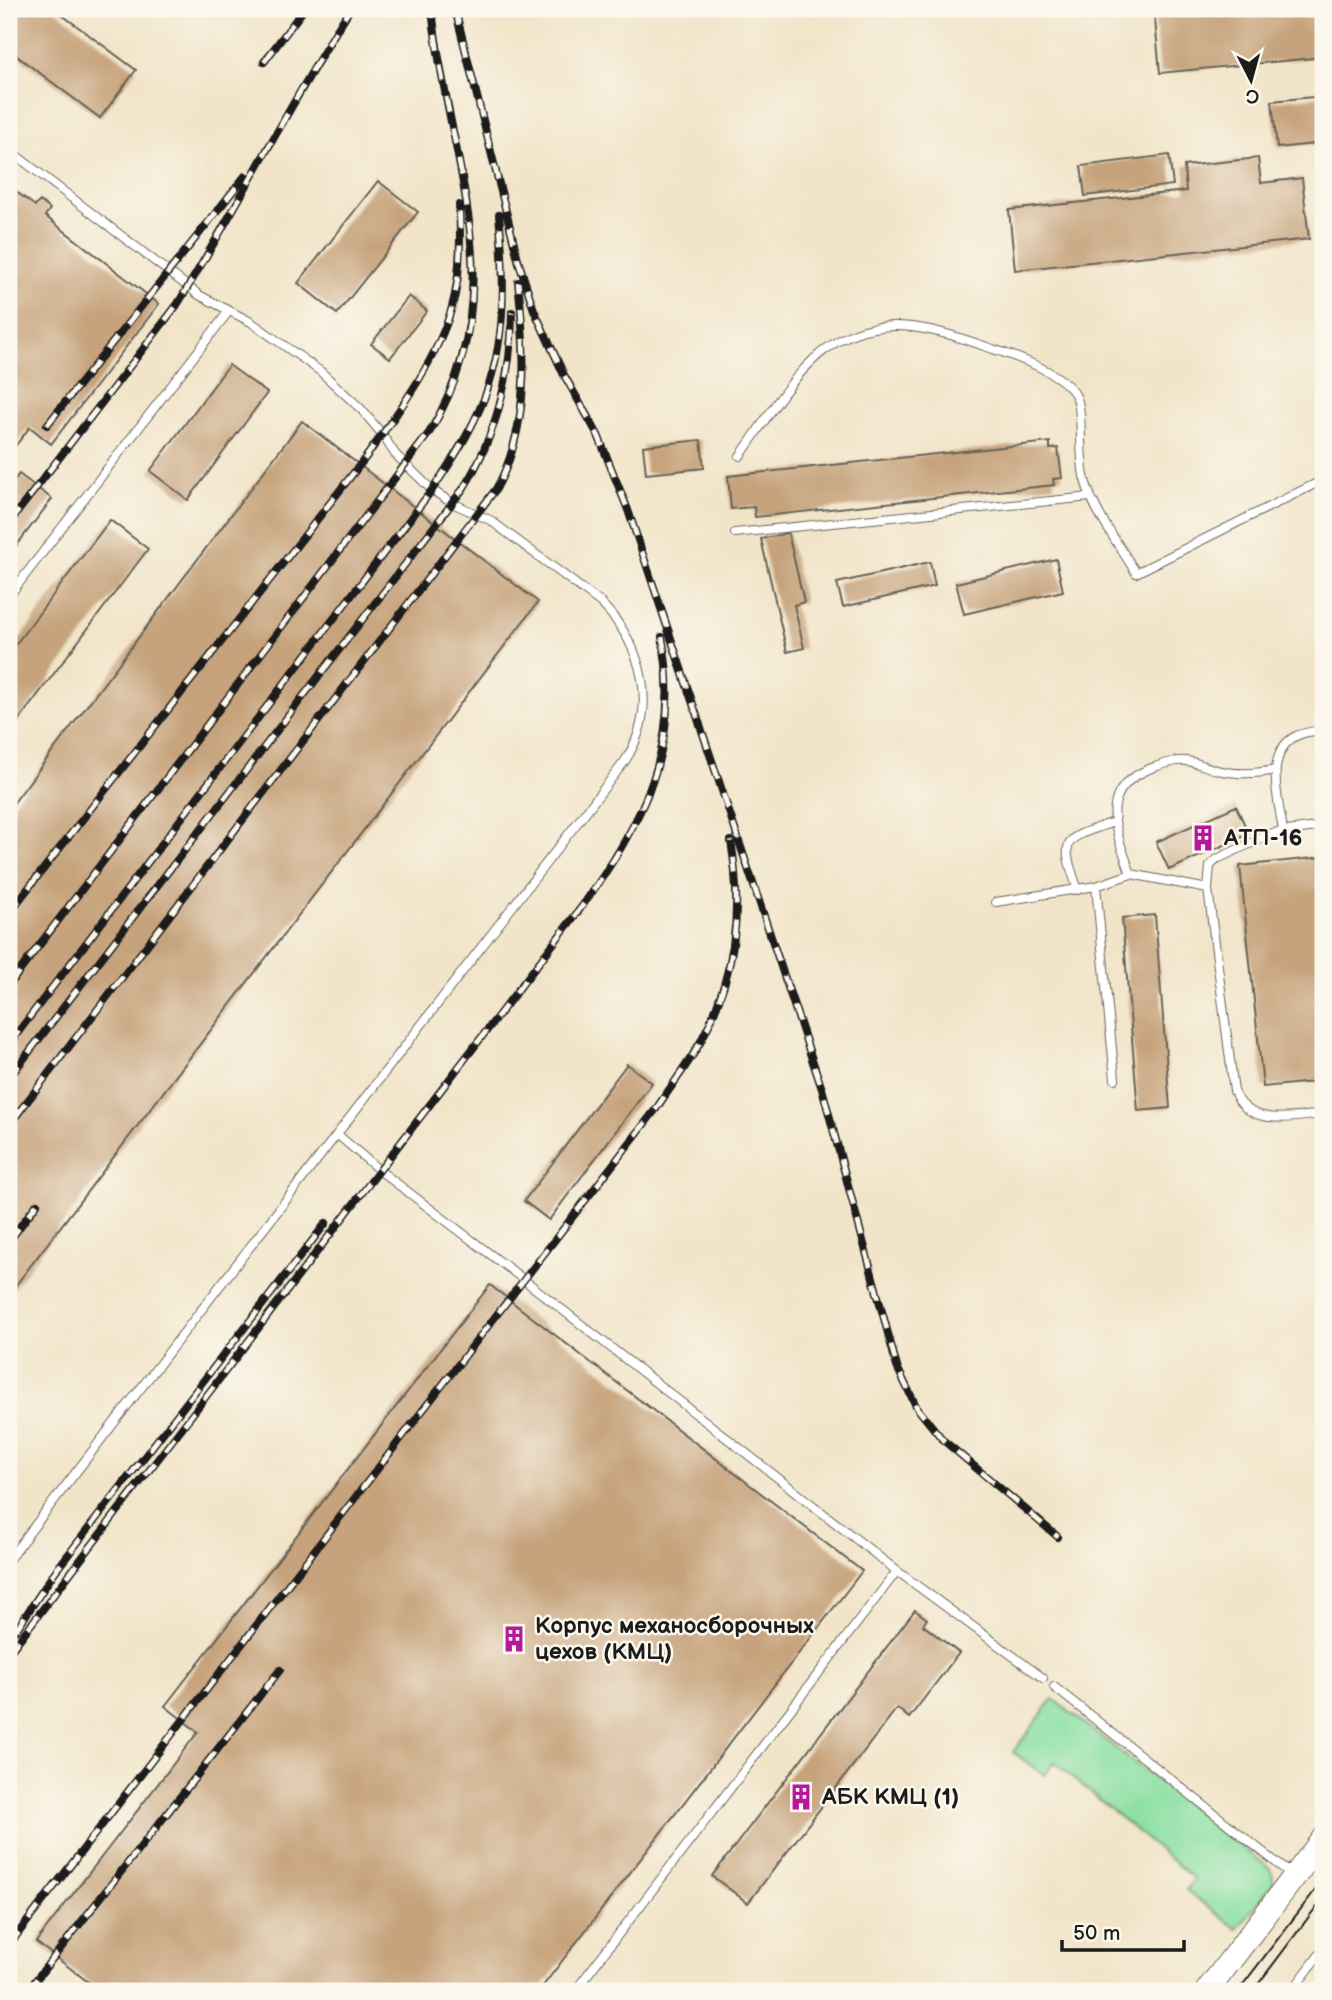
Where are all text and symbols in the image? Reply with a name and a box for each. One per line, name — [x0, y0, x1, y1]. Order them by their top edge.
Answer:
north arrow — [1216, 46, 1286, 116]
text: С — [1245, 83, 1260, 108]
building icon: АТП-16 — [1188, 823, 1218, 853]
place label: АТП-16 — [1223, 824, 1303, 852]
place label: Корпус механосборочных цехов (КМЦ) — [535, 1612, 814, 1666]
building icon: Корпус механосборочных цехов (КМЦ) — [499, 1624, 529, 1654]
building icon: АБК КМЦ (1) — [786, 1782, 816, 1812]
place label: АБК КМЦ (1) — [821, 1783, 959, 1811]
scale bar — [1062, 1909, 1185, 1953]
text: 50 m — [1073, 1921, 1120, 1946]

